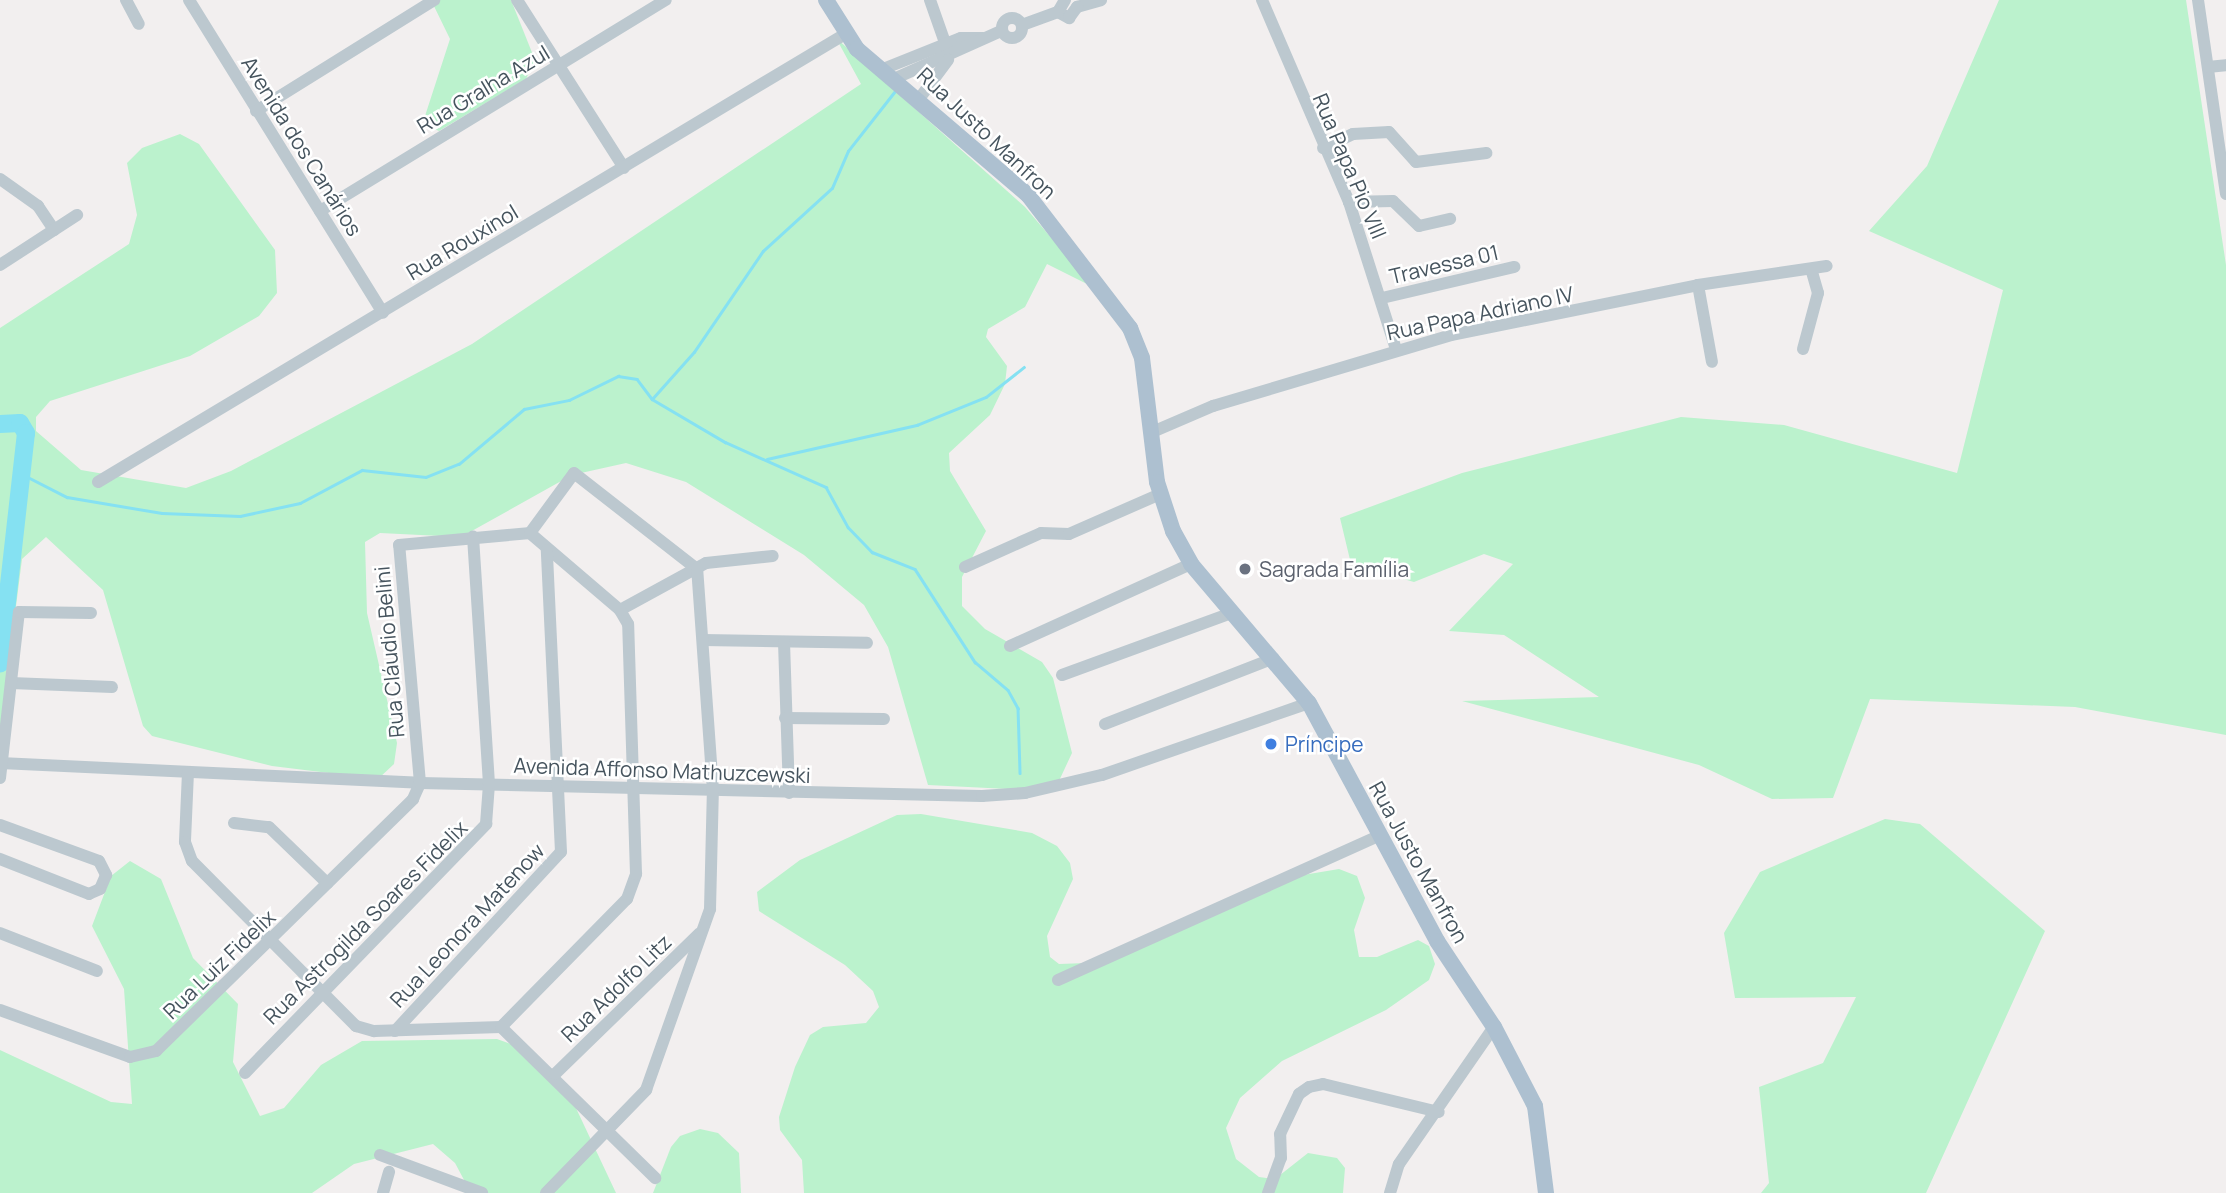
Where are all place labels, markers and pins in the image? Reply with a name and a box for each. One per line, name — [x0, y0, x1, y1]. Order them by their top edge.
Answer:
place label: Sagrada Família — [1259, 556, 1409, 582]
marker: Sagrada Família — [1237, 561, 1253, 577]
place label: Príncipe — [1285, 731, 1363, 757]
marker: Príncipe — [1263, 736, 1279, 752]

